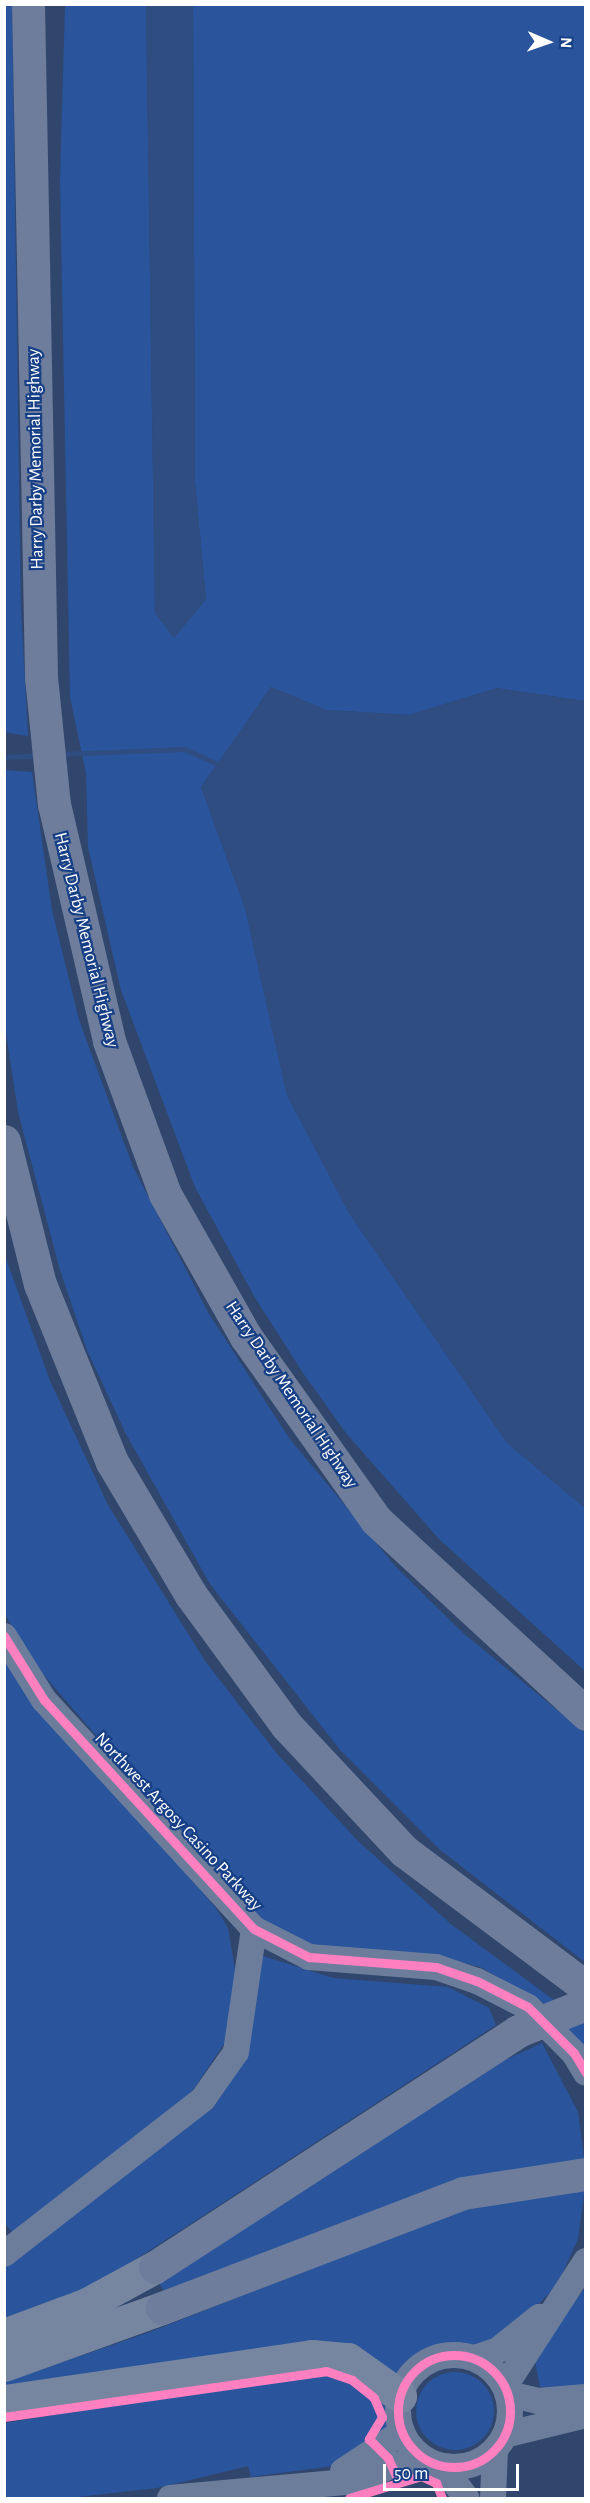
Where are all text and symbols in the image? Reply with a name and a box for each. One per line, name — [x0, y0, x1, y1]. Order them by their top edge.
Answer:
north arrow — [518, 12, 578, 72]
text: N — [558, 37, 574, 48]
street label: Harry Darby Memorial Highway — [23, 348, 49, 570]
street label: Harry Darby Memorial Highway — [49, 830, 123, 1050]
street label: Harry Darby Memorial Highway — [220, 1297, 362, 1493]
street label: Northwest Argosy Casino Parkway — [90, 1728, 266, 1916]
scale bar — [386, 2452, 522, 2490]
text: 50 m — [394, 2465, 428, 2483]

